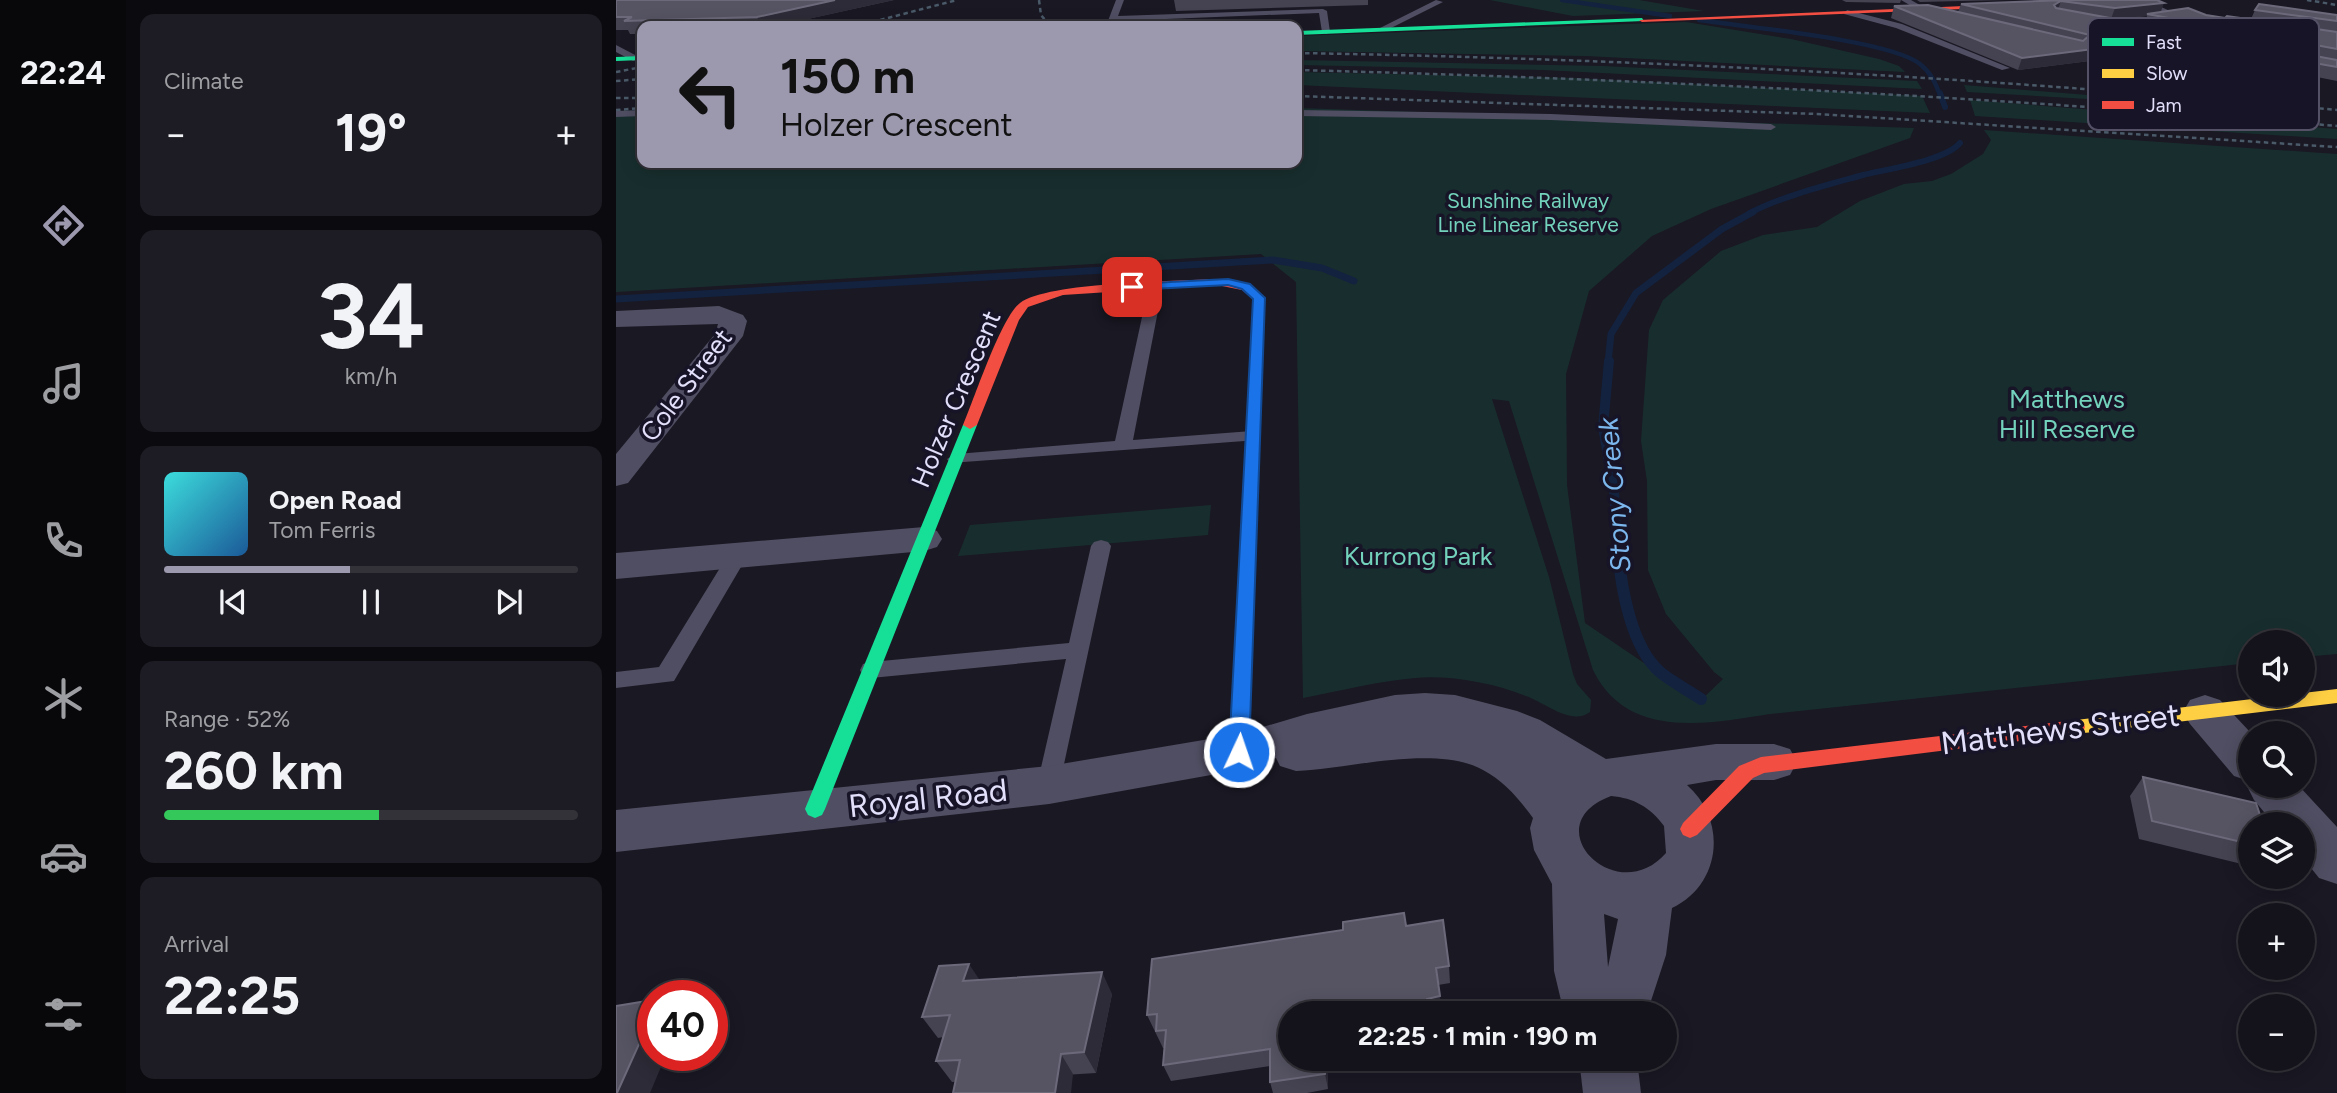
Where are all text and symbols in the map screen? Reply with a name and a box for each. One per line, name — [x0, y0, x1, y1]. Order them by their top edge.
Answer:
legend — [2088, 18, 2319, 130]
text: Fast — [2146, 31, 2182, 54]
text: 150 m — [780, 46, 915, 105]
icon: left — [665, 49, 756, 140]
text: 22:24 — [20, 54, 106, 92]
text: Slow — [2146, 62, 2188, 85]
text: Climate — [164, 67, 243, 95]
text: Jam — [2146, 94, 2182, 117]
text: 19° — [335, 102, 407, 164]
text: Holzer Crescent — [780, 106, 1013, 144]
text: − — [164, 111, 188, 157]
text: + — [554, 111, 578, 157]
park label: Sunshine Railway Line Linear Reserve — [1437, 188, 1619, 237]
icon: directions — [39, 201, 88, 250]
pin — [1102, 257, 1162, 317]
text: 34 — [317, 262, 425, 371]
icon: arrive — [1113, 268, 1151, 306]
street label: Holzer Crescent — [904, 306, 1008, 492]
street label: Cole Street — [633, 322, 739, 448]
icon: music — [39, 359, 88, 408]
text: km/h — [345, 362, 397, 390]
park label: Matthews Hill Reserve — [1999, 383, 2135, 445]
water label: Stony Creek — [1590, 415, 1638, 574]
text: Open Road — [269, 484, 402, 516]
icon: phone — [39, 516, 88, 565]
text: Tom Ferris — [269, 516, 375, 544]
park label: Kurrong Park — [1344, 540, 1493, 572]
icon: previous — [214, 583, 252, 621]
icon: pause — [352, 583, 390, 621]
icon: next — [490, 583, 528, 621]
map controls — [2238, 630, 2315, 1071]
button: sound — [2238, 630, 2315, 707]
icon: climate — [39, 674, 88, 723]
street label: Matthews Street — [1939, 696, 2181, 762]
text: Range · 52% — [164, 705, 290, 733]
position arrow — [1202, 715, 1276, 789]
button: search — [2238, 721, 2315, 798]
text: 260 km — [164, 740, 344, 802]
street label: Royal Road — [847, 771, 1009, 825]
button: layers — [2238, 812, 2315, 889]
icon: car — [39, 832, 88, 881]
button: + — [2238, 903, 2315, 980]
text: Arrival — [164, 930, 229, 958]
text: 22:25 — [164, 965, 300, 1027]
speed limit sign: 40 — [637, 980, 728, 1071]
icon: filters — [39, 990, 88, 1039]
button: − — [2238, 994, 2315, 1071]
text: 22:25 · 1 min · 190 m — [1358, 1020, 1597, 1052]

